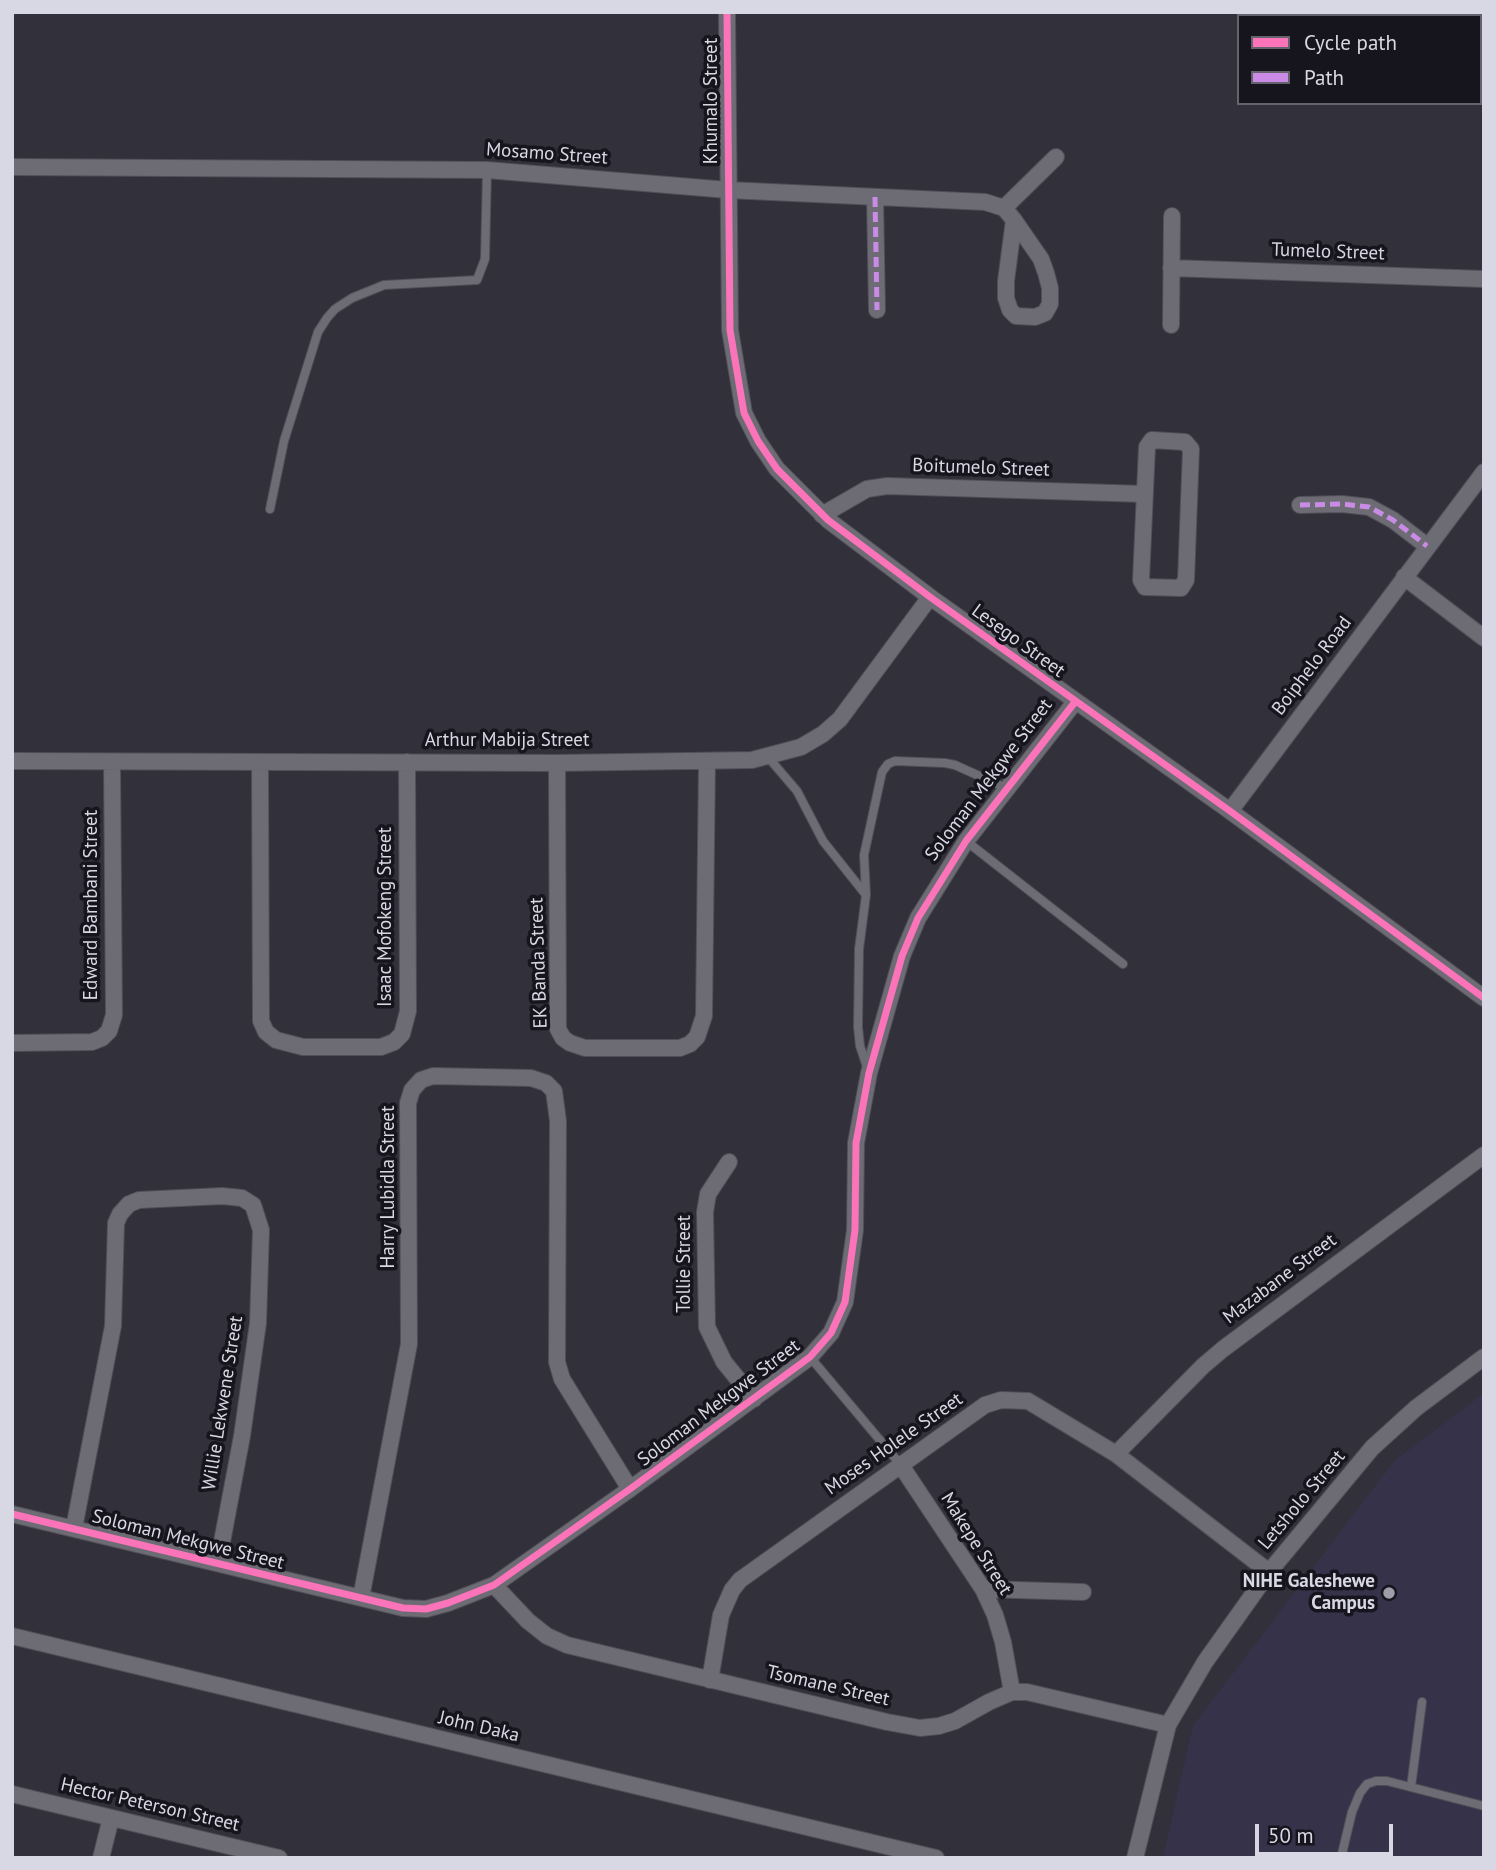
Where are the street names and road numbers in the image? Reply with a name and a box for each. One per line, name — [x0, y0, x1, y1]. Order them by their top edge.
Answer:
street label: Khumalo Street — [701, 38, 723, 164]
street label: Mosamo Street — [485, 138, 609, 170]
street label: Tumelo Street — [1271, 239, 1385, 265]
street label: Boitumelo Street — [912, 454, 1050, 482]
street label: Lesego Street — [967, 600, 1069, 682]
street label: Boiphelo Road — [1267, 612, 1357, 720]
street label: Soloman Mekgwe Street — [921, 694, 1057, 866]
street label: Arthur Mabija Street — [425, 730, 589, 752]
street label: Edward Bambani Street — [81, 810, 103, 1000]
street label: Isaac Mofokeng Street — [375, 827, 397, 1007]
street label: EK Banda Street — [525, 897, 553, 1029]
street label: Harry Lubidla Street — [378, 1106, 400, 1268]
street label: Tollie Street — [674, 1215, 696, 1313]
street label: Mazabane Street — [1219, 1229, 1341, 1329]
street label: Willie Lekwene Street — [198, 1314, 248, 1492]
street label: Soloman Mekgwe Street — [633, 1335, 805, 1471]
street label: Moses Holele Street — [821, 1388, 967, 1500]
street label: Letsholo Street — [1254, 1446, 1350, 1554]
street label: Makepe Street — [935, 1489, 1017, 1599]
street label: Soloman Mekgwe Street — [90, 1505, 286, 1575]
street label: Tsomane Street — [764, 1661, 892, 1711]
street label: John Daka — [437, 1707, 521, 1747]
street label: Hector Peterson Street — [58, 1773, 242, 1837]

